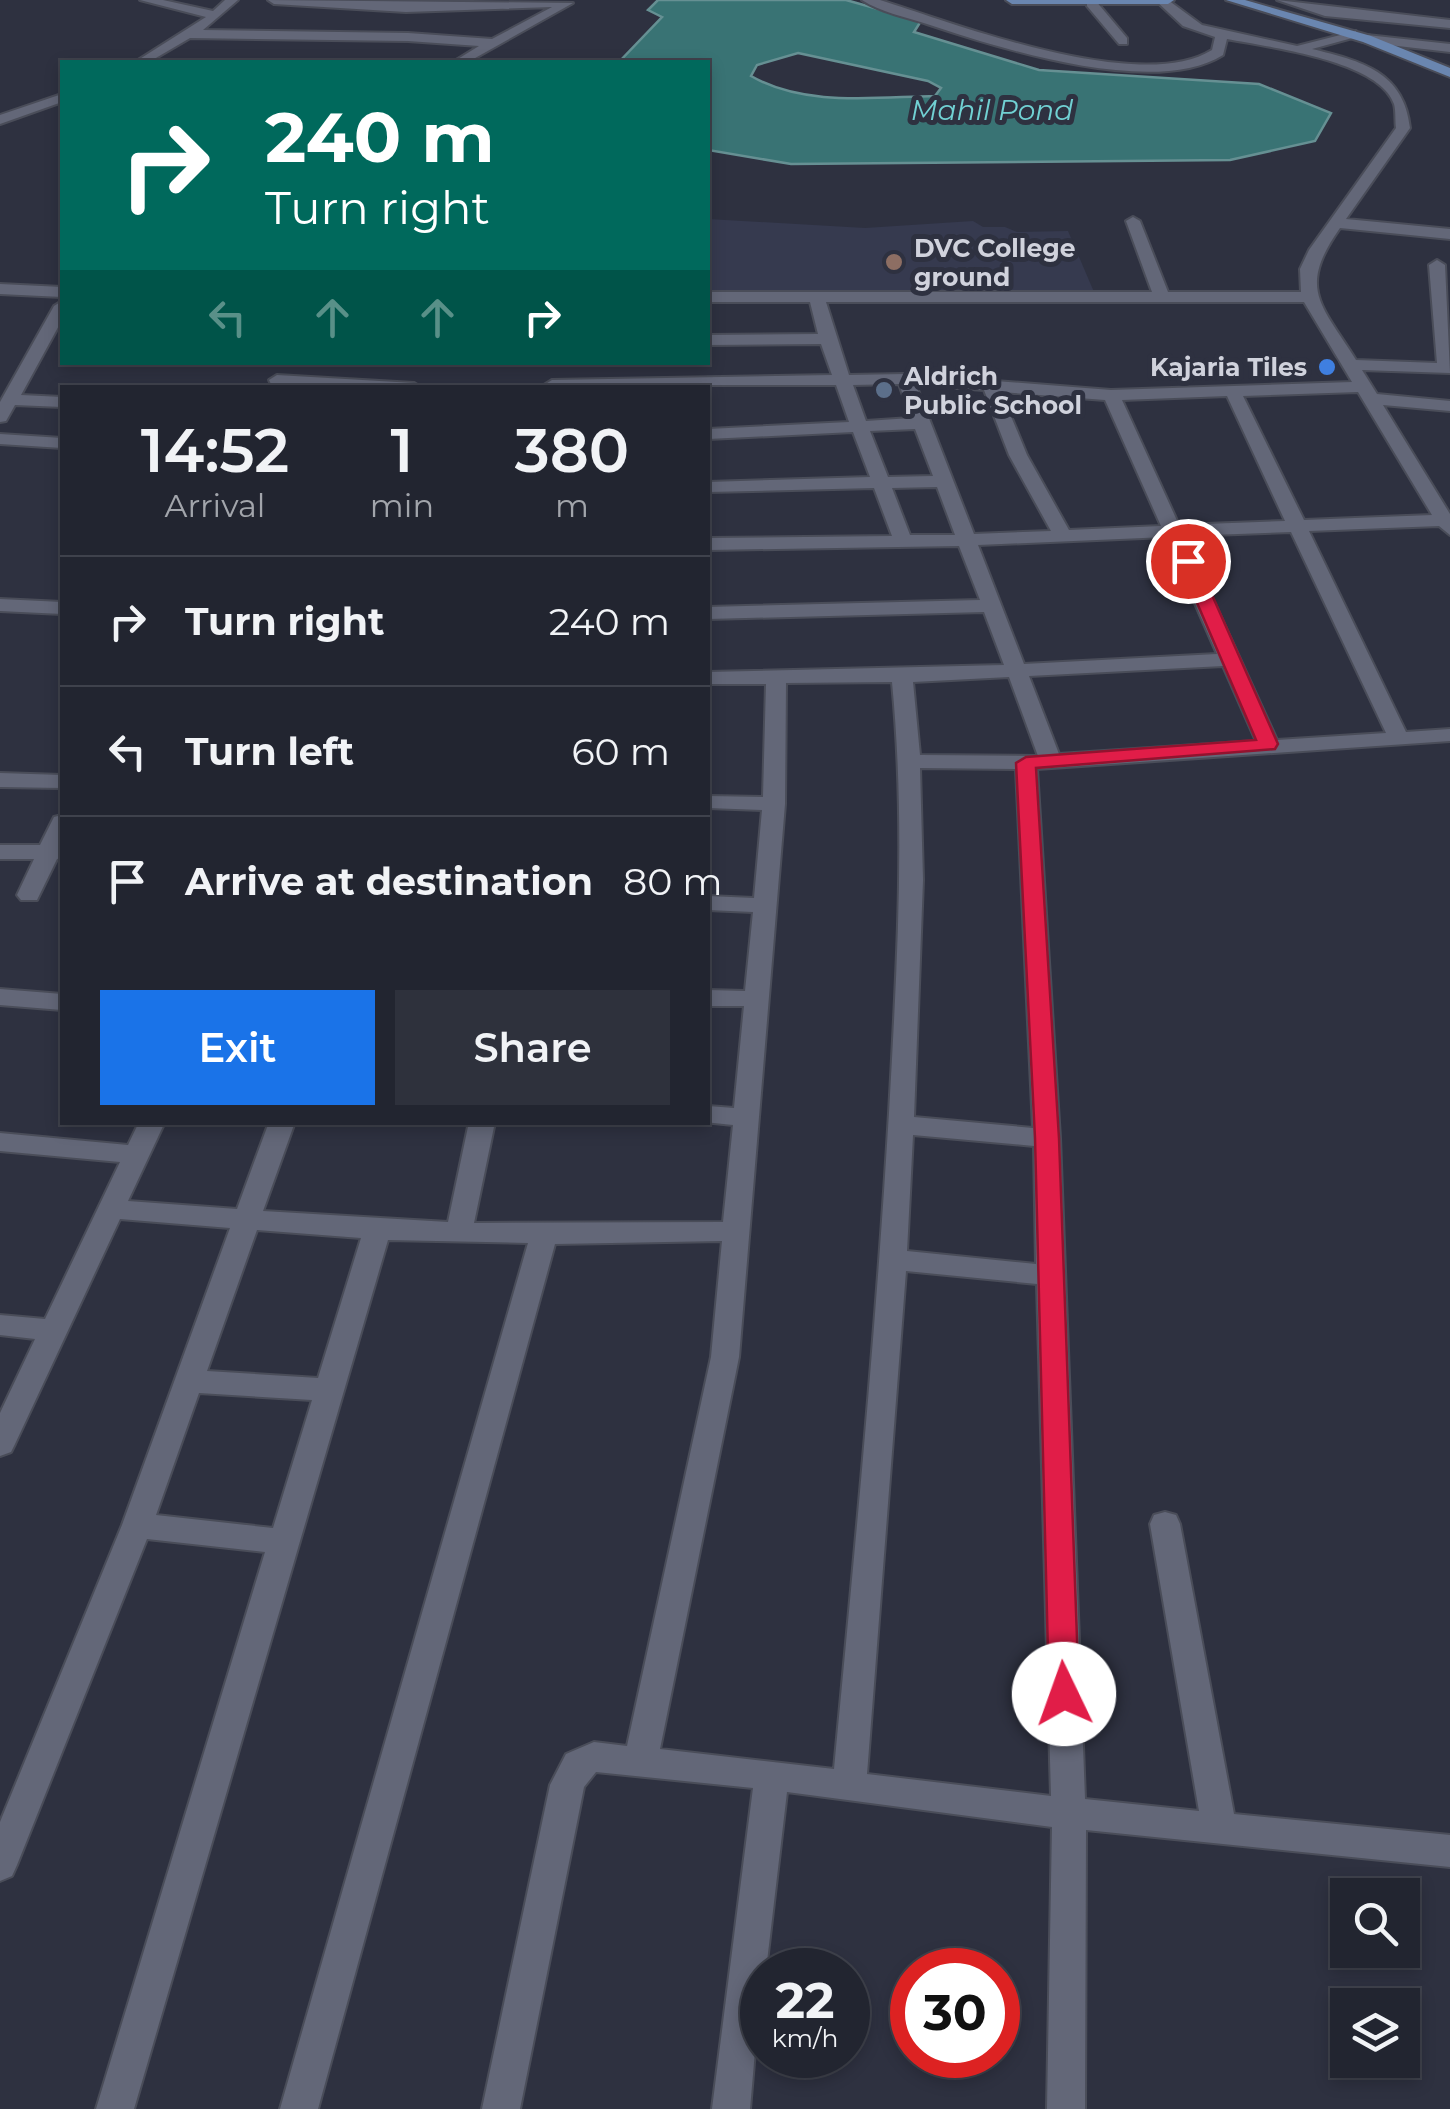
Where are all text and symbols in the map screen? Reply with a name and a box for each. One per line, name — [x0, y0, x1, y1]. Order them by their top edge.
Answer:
water label: Mahil Pond — [911, 93, 1073, 127]
text: 240 m — [265, 94, 495, 180]
icon: right — [100, 100, 230, 230]
text: Turn right — [265, 180, 490, 235]
place label: DVC College ground — [914, 233, 1075, 292]
marker: DVC College ground — [883, 251, 905, 273]
icon: left — [200, 290, 255, 345]
icon: ahead — [305, 290, 360, 345]
icon: ahead — [410, 290, 465, 345]
icon: right — [515, 290, 570, 345]
place label: Kajaria Tiles — [1150, 352, 1307, 382]
marker: Kajaria Tiles — [1316, 356, 1338, 378]
place label: Aldrich Public School — [903, 361, 1082, 420]
marker: Aldrich Public School — [873, 379, 895, 401]
text: 14:52 — [141, 414, 289, 487]
text: 1 — [391, 414, 413, 487]
text: 380 — [515, 414, 629, 487]
text: Arrival — [164, 486, 265, 525]
text: min — [370, 486, 434, 525]
text: m — [555, 486, 589, 525]
pin — [1146, 519, 1231, 604]
icon: arrive — [1161, 534, 1216, 589]
icon: right — [100, 594, 155, 649]
text: Turn right — [185, 598, 384, 645]
text: 240 m — [549, 598, 670, 645]
icon: left — [100, 724, 155, 779]
text: Turn left — [185, 728, 354, 775]
text: 60 m — [571, 728, 670, 775]
icon: arrive — [100, 854, 155, 909]
text: Arrive at destination — [185, 858, 593, 905]
text: 80 m — [623, 858, 723, 905]
button: Exit — [100, 990, 375, 1105]
button: Share — [395, 990, 670, 1105]
position arrow — [1012, 1642, 1116, 1746]
map controls — [1330, 1878, 1420, 2078]
button: search — [1330, 1878, 1420, 1968]
speed limit sign: 30 — [890, 1948, 1020, 2078]
text: 22 — [776, 1970, 835, 2031]
button: layers — [1330, 1988, 1420, 2078]
text: km/h — [772, 2023, 838, 2053]

